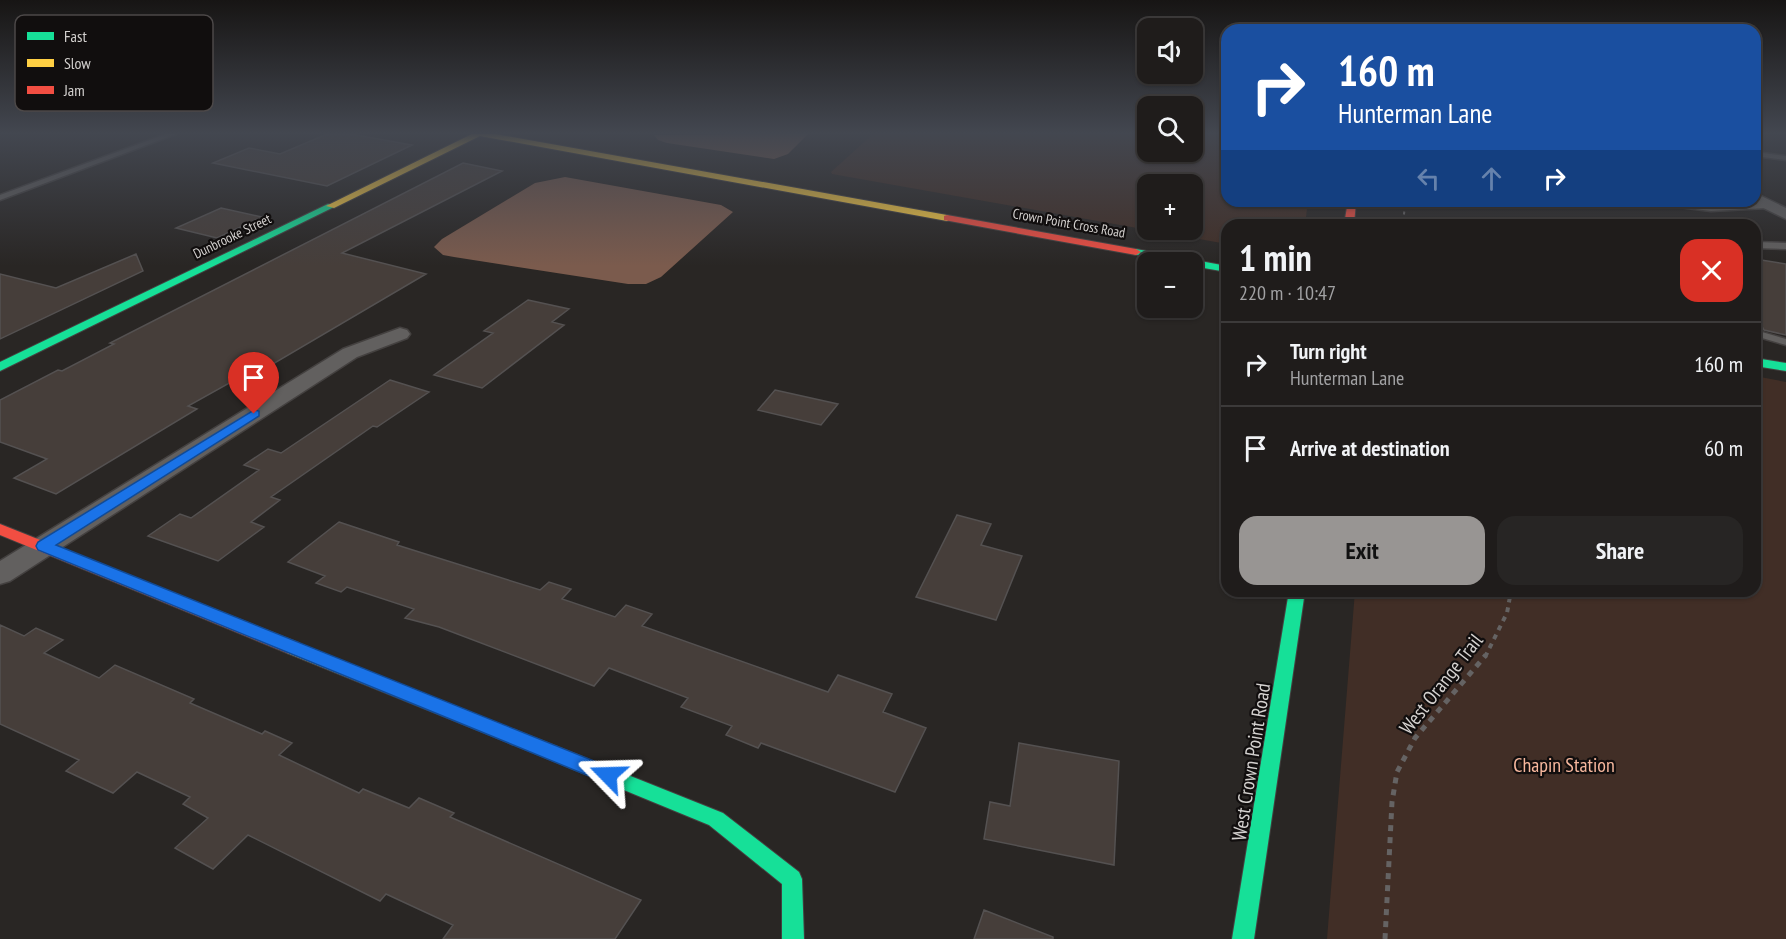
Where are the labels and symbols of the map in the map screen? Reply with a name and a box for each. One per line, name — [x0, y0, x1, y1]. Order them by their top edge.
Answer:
legend — [15, 15, 213, 111]
text: Fast — [64, 26, 87, 46]
text: Slow — [64, 53, 91, 73]
text: Jam — [63, 80, 85, 100]
street label: Crown Point Cross Road — [1011, 204, 1127, 242]
street label: Dunbrooke Street — [190, 209, 274, 263]
pin — [228, 352, 279, 414]
street label: West Orange Trail — [1393, 628, 1489, 740]
street label: West Crown Point Road — [1226, 681, 1276, 843]
position arrow — [576, 743, 640, 807]
park label: Chapin Station — [1513, 752, 1615, 778]

